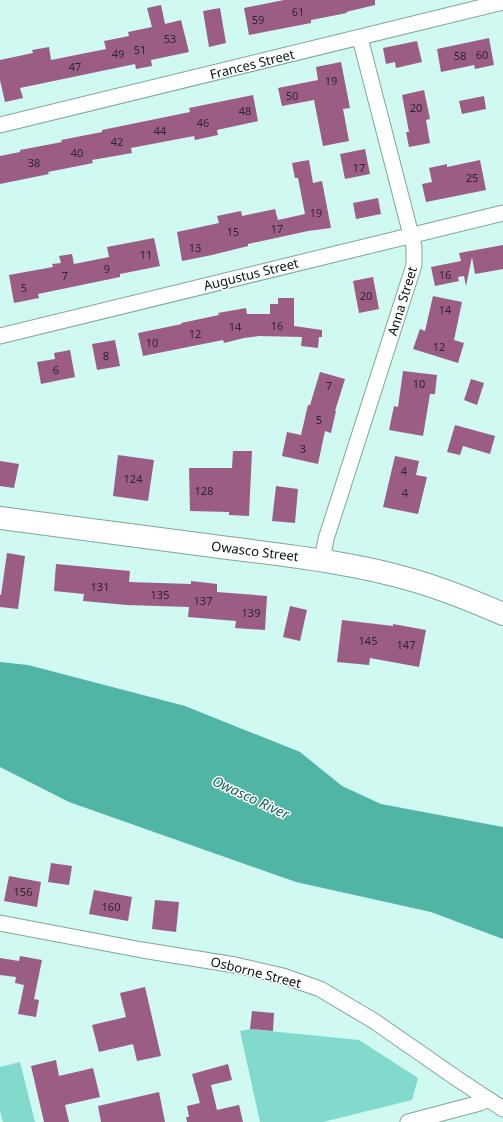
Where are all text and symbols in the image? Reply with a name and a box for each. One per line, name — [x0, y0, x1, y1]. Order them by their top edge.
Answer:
house number: 61 — [292, 4, 304, 19]
house number: 59 — [252, 12, 264, 27]
house number: 53 — [164, 31, 176, 46]
house number: 51 — [134, 42, 146, 57]
street label: Frances Street — [208, 45, 297, 83]
house number: 49 — [112, 46, 124, 61]
house number: 60 — [476, 47, 488, 62]
house number: 58 — [454, 48, 466, 63]
house number: 47 — [69, 59, 81, 74]
house number: 19 — [325, 73, 337, 88]
house number: 50 — [286, 88, 298, 103]
house number: 20 — [410, 100, 422, 115]
house number: 48 — [239, 103, 251, 118]
house number: 46 — [197, 115, 209, 130]
house number: 44 — [154, 123, 167, 138]
house number: 42 — [111, 134, 123, 149]
house number: 40 — [71, 145, 83, 160]
house number: 38 — [28, 155, 40, 170]
house number: 17 — [353, 160, 365, 175]
house number: 25 — [466, 170, 478, 185]
house number: 19 — [310, 205, 322, 220]
house number: 17 — [271, 221, 283, 236]
house number: 15 — [227, 224, 239, 239]
house number: 13 — [189, 240, 201, 255]
house number: 11 — [140, 247, 152, 262]
street label: Augustus Street — [202, 253, 301, 294]
house number: 9 — [104, 261, 110, 276]
street label: Anna Street — [383, 264, 421, 338]
house number: 16 — [439, 267, 451, 282]
house number: 7 — [62, 268, 68, 283]
house number: 5 — [21, 280, 27, 295]
house number: 20 — [360, 288, 372, 303]
house number: 14 — [439, 302, 452, 317]
house number: 16 — [271, 318, 283, 333]
house number: 14 — [229, 319, 242, 334]
house number: 12 — [189, 326, 201, 341]
house number: 10 — [146, 335, 158, 350]
house number: 12 — [433, 339, 445, 354]
house number: 8 — [103, 348, 109, 363]
house number: 6 — [53, 362, 59, 377]
house number: 10 — [413, 376, 425, 391]
house number: 7 — [326, 378, 332, 393]
house number: 5 — [316, 412, 322, 427]
house number: 3 — [300, 441, 306, 456]
house number: 4 — [401, 463, 408, 478]
house number: 124 — [124, 471, 143, 486]
house number: 128 — [195, 483, 213, 498]
house number: 4 — [402, 485, 409, 500]
street label: Owasco Street — [210, 537, 300, 565]
house number: 131 — [91, 579, 109, 594]
house number: 135 — [151, 587, 169, 602]
house number: 137 — [194, 593, 212, 608]
house number: 139 — [242, 605, 260, 620]
house number: 145 — [359, 633, 377, 648]
house number: 147 — [397, 637, 415, 652]
water label: Owasco River — [209, 771, 293, 823]
house number: 156 — [14, 884, 32, 899]
house number: 160 — [102, 899, 120, 914]
street label: Osborne Street — [209, 952, 303, 992]

